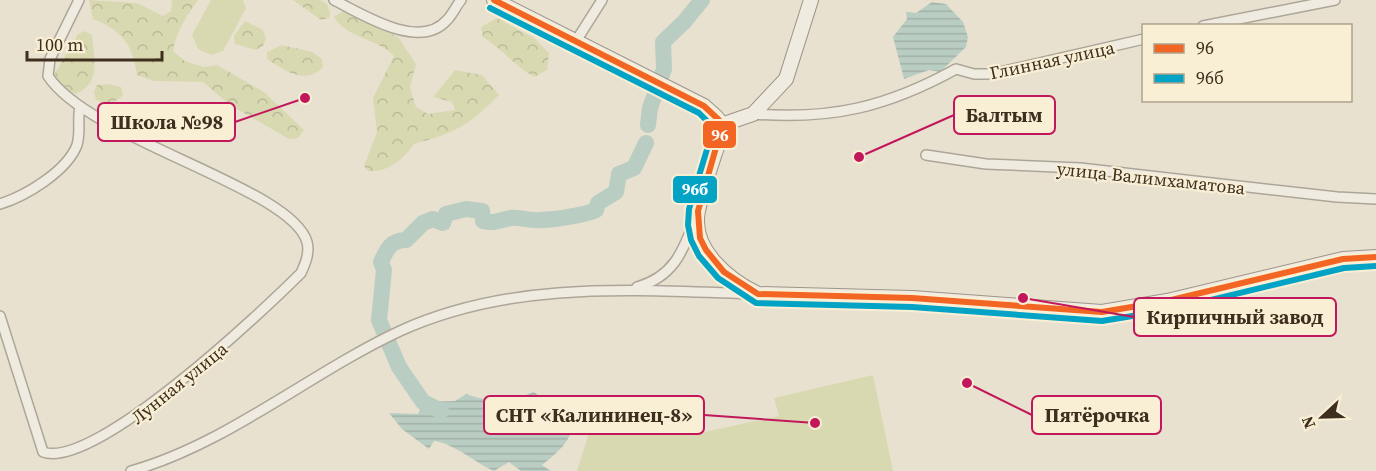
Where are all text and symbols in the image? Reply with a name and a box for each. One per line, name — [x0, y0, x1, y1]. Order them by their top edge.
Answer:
scale bar — [27, 24, 162, 62]
legend — [1142, 24, 1352, 102]
text: 100 m — [36, 32, 83, 57]
street label: Глинная улица — [987, 34, 1117, 85]
text: 96 — [1196, 35, 1214, 60]
text: 96б — [1196, 65, 1224, 90]
callout: Балтым — [954, 96, 1055, 134]
text: Балтым — [965, 101, 1043, 129]
callout: Школа №98 — [98, 103, 235, 141]
text: Школа №98 — [111, 108, 223, 136]
line badge: 96 — [702, 120, 737, 149]
text: 96 — [711, 124, 729, 146]
street label: улица Валимхаматова — [1056, 156, 1247, 200]
line badge: 96б — [672, 175, 718, 204]
text: 96б — [682, 178, 708, 200]
callout: Кирпичный завод — [1134, 298, 1336, 336]
text: Кирпичный завод — [1146, 303, 1324, 331]
street label: Лунная улица — [125, 336, 233, 430]
north arrow — [1292, 387, 1352, 447]
callout: СНТ «Калининец-8» — [484, 396, 704, 434]
callout: Пятёрочка — [1032, 396, 1161, 434]
text: СНТ «Калининец-8» — [496, 401, 692, 429]
text: Пятёрочка — [1044, 401, 1150, 429]
text: N — [1296, 413, 1320, 432]

